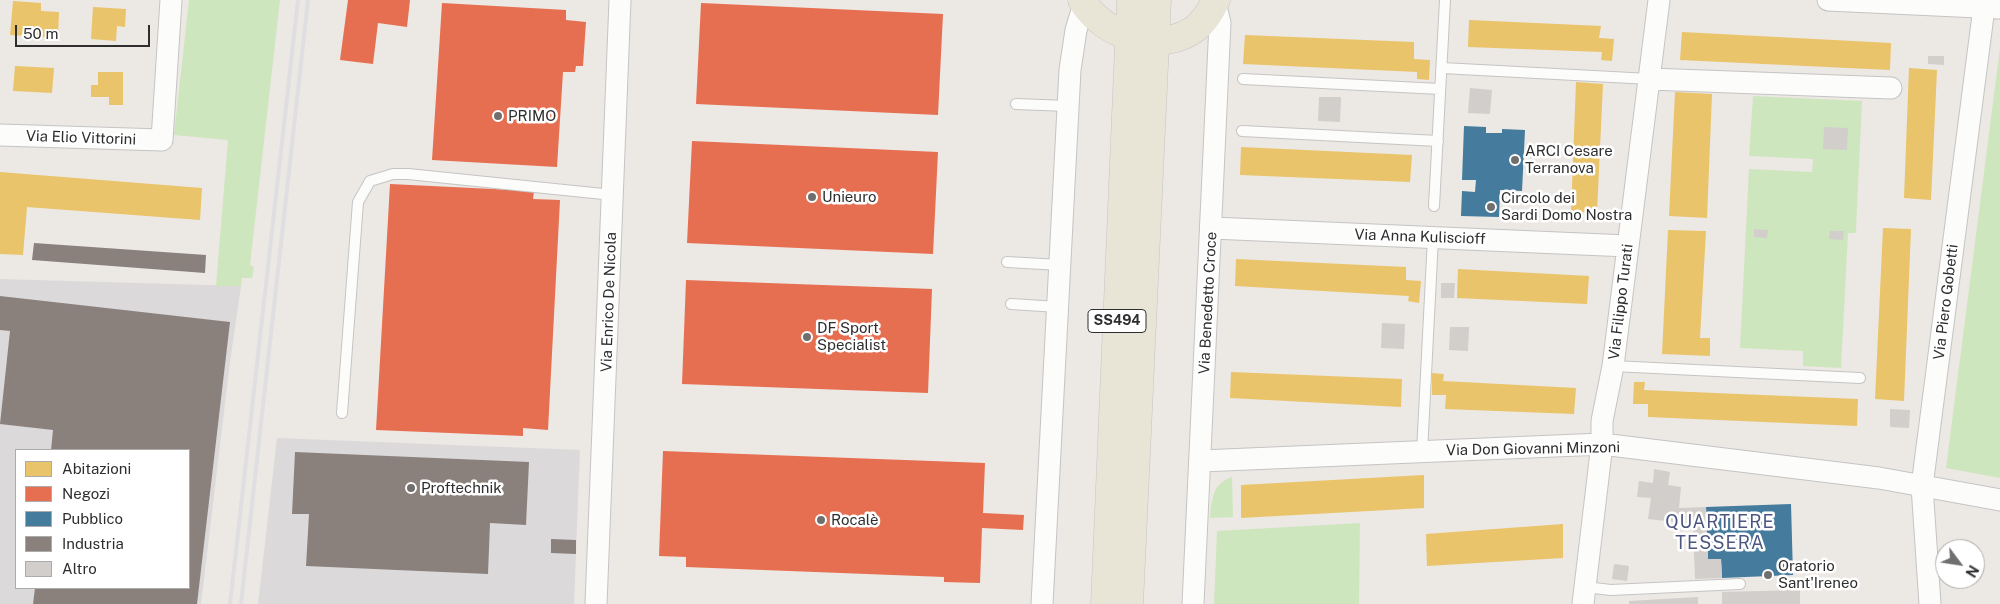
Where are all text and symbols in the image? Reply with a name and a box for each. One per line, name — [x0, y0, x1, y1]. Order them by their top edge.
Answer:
scale bar — [18, 15, 152, 47]
text: 50 m — [23, 25, 58, 42]
place label: PRIMO — [508, 107, 556, 125]
marker: PRIMO — [492, 110, 504, 122]
street label: Via Elio Vittorini — [26, 127, 136, 149]
place label: ARCI Cesare Terranova — [1525, 142, 1613, 177]
marker: ARCI Cesare Terranova — [1509, 154, 1521, 166]
place label: Unieuro — [822, 188, 876, 206]
place label: Circolo dei Sardi Domo Nostra — [1501, 189, 1632, 224]
marker: Unieuro — [806, 191, 818, 203]
marker: Circolo dei Sardi Domo Nostra — [1485, 201, 1497, 213]
street label: Via Anna Kuliscioff — [1354, 226, 1486, 248]
street label: Via Benedetto Croce — [1195, 231, 1221, 375]
street label: Via Enrico De Nicola — [598, 232, 620, 372]
street label: Via Filippo Turati — [1605, 243, 1637, 361]
street label: Via Piero Gobetti — [1930, 243, 1962, 361]
road number: SS494 — [1088, 310, 1146, 332]
place label: DF Sport Specialist — [817, 319, 886, 354]
marker: DF Sport Specialist — [801, 331, 813, 343]
street label: Via Don Giovanni Minzoni — [1446, 438, 1620, 460]
legend — [15, 449, 190, 589]
text: Abitazioni — [62, 460, 131, 477]
place label: Proftechnik — [421, 479, 502, 497]
marker: Proftechnik — [405, 482, 417, 494]
text: Negozi — [62, 485, 110, 502]
text: Pubblico — [62, 510, 123, 527]
place label: Rocalè — [831, 511, 878, 529]
district label: QUARTIERE TESSERA — [1664, 511, 1776, 554]
marker: Rocalè — [815, 514, 827, 526]
text: Industria — [62, 535, 124, 552]
north arrow — [1935, 539, 1985, 589]
place label: Oratorio Sant'Ireneo — [1778, 557, 1858, 592]
text: Altro — [62, 560, 97, 577]
text: N — [1962, 562, 1982, 580]
marker: Oratorio Sant'Ireneo — [1762, 569, 1774, 581]

